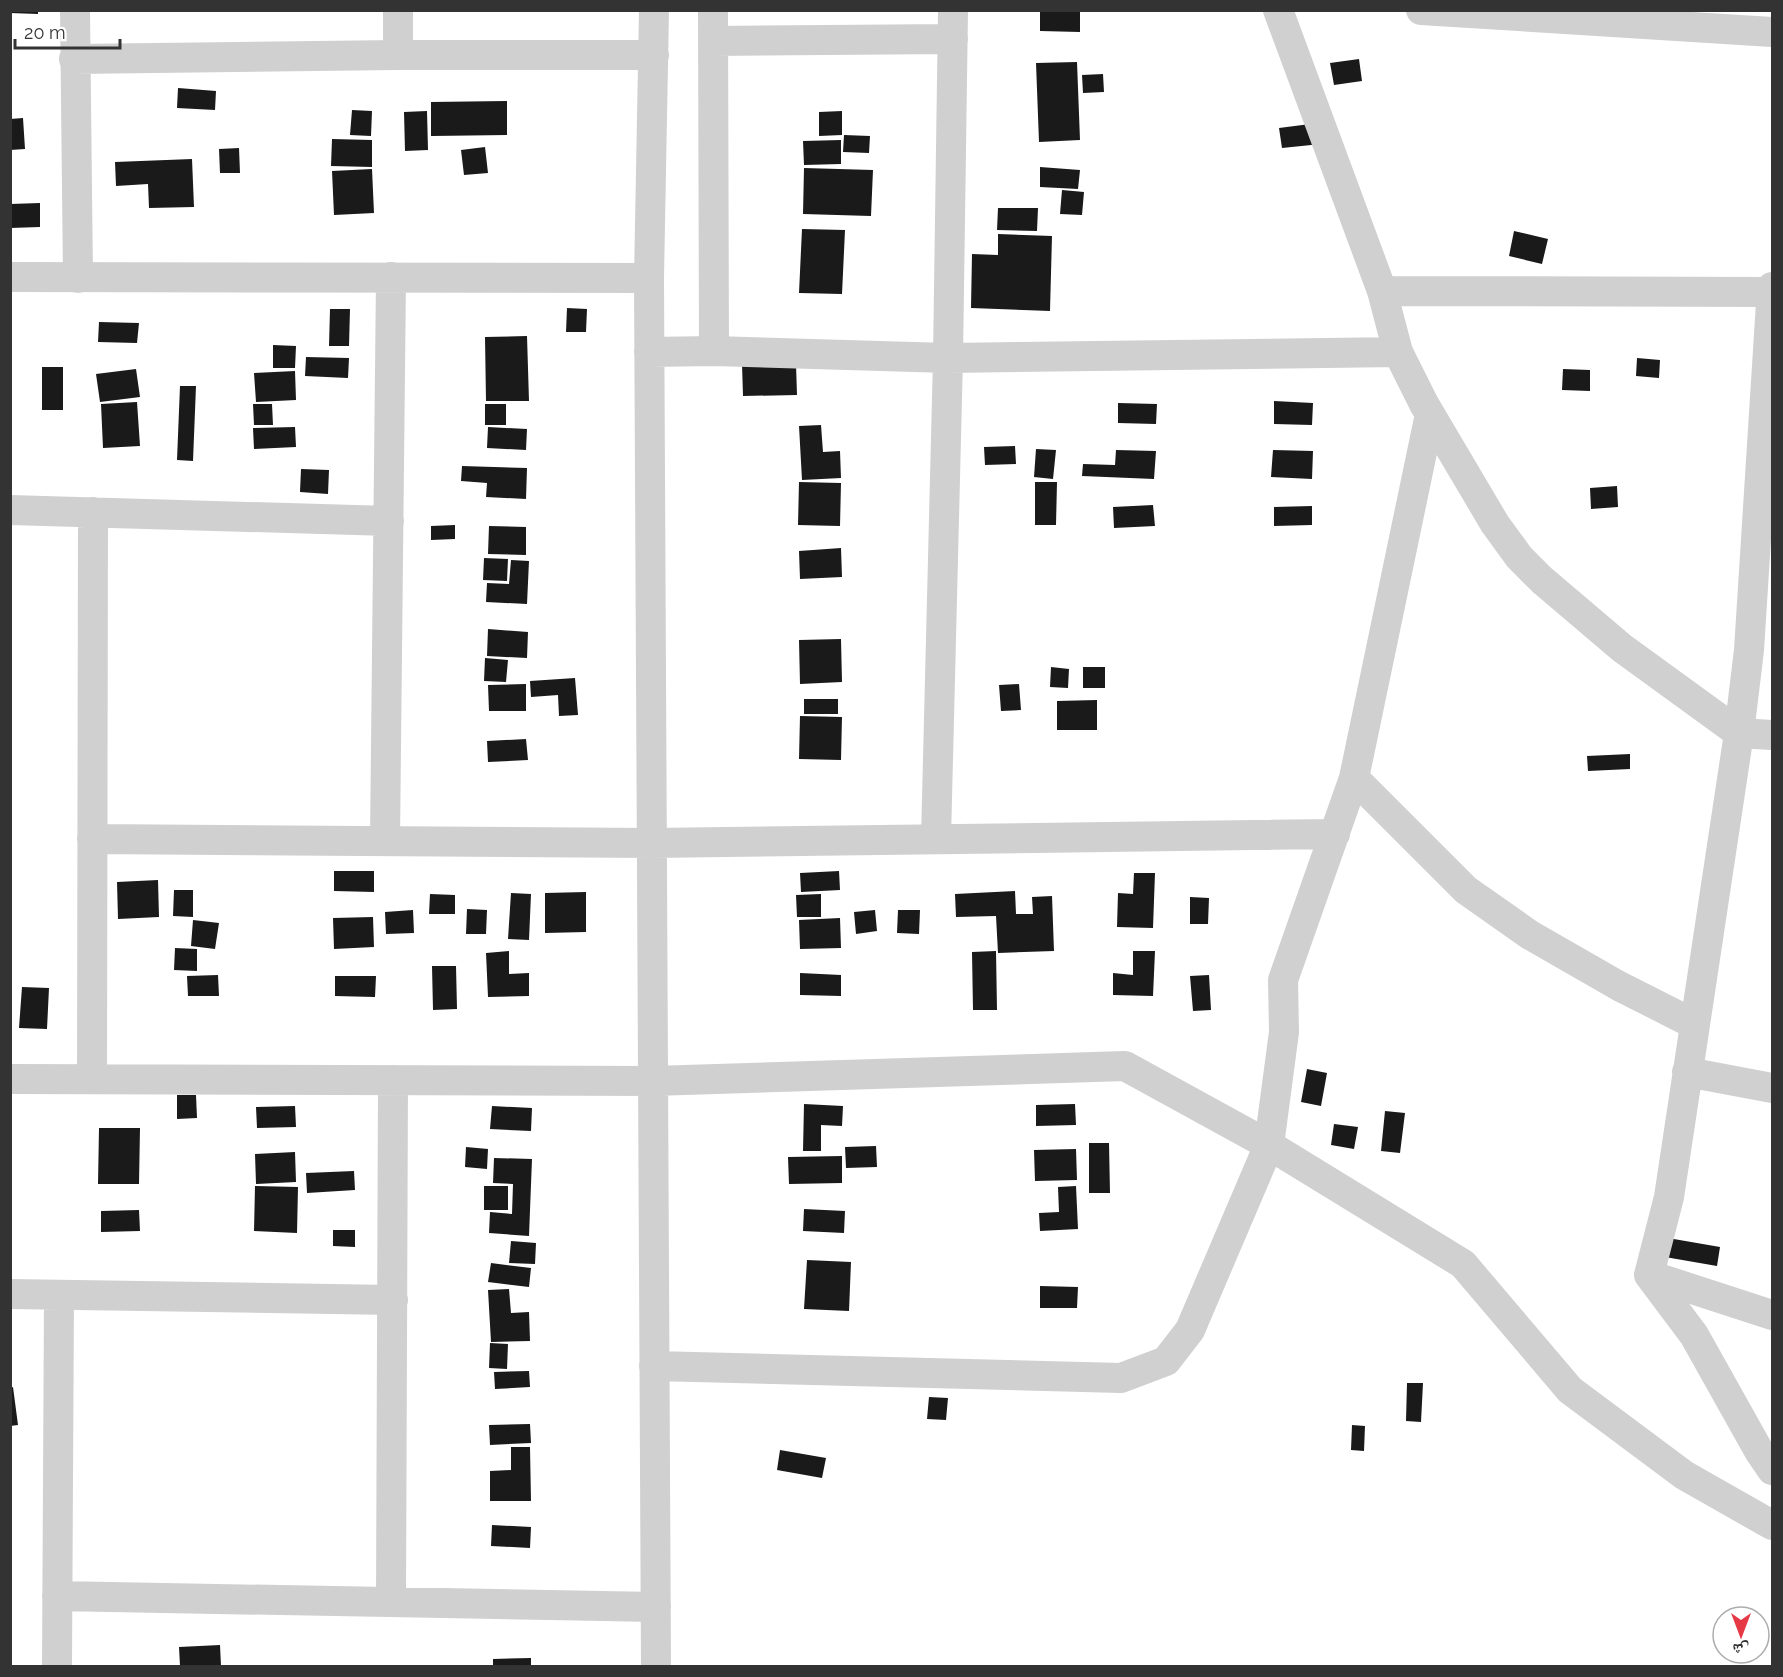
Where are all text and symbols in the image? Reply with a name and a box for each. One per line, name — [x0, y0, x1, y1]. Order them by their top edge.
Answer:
scale bar — [15, 12, 120, 50]
text: 20 m — [24, 22, 66, 43]
north arrow — [1711, 1605, 1771, 1665]
text: ش — [1732, 1640, 1749, 1659]

